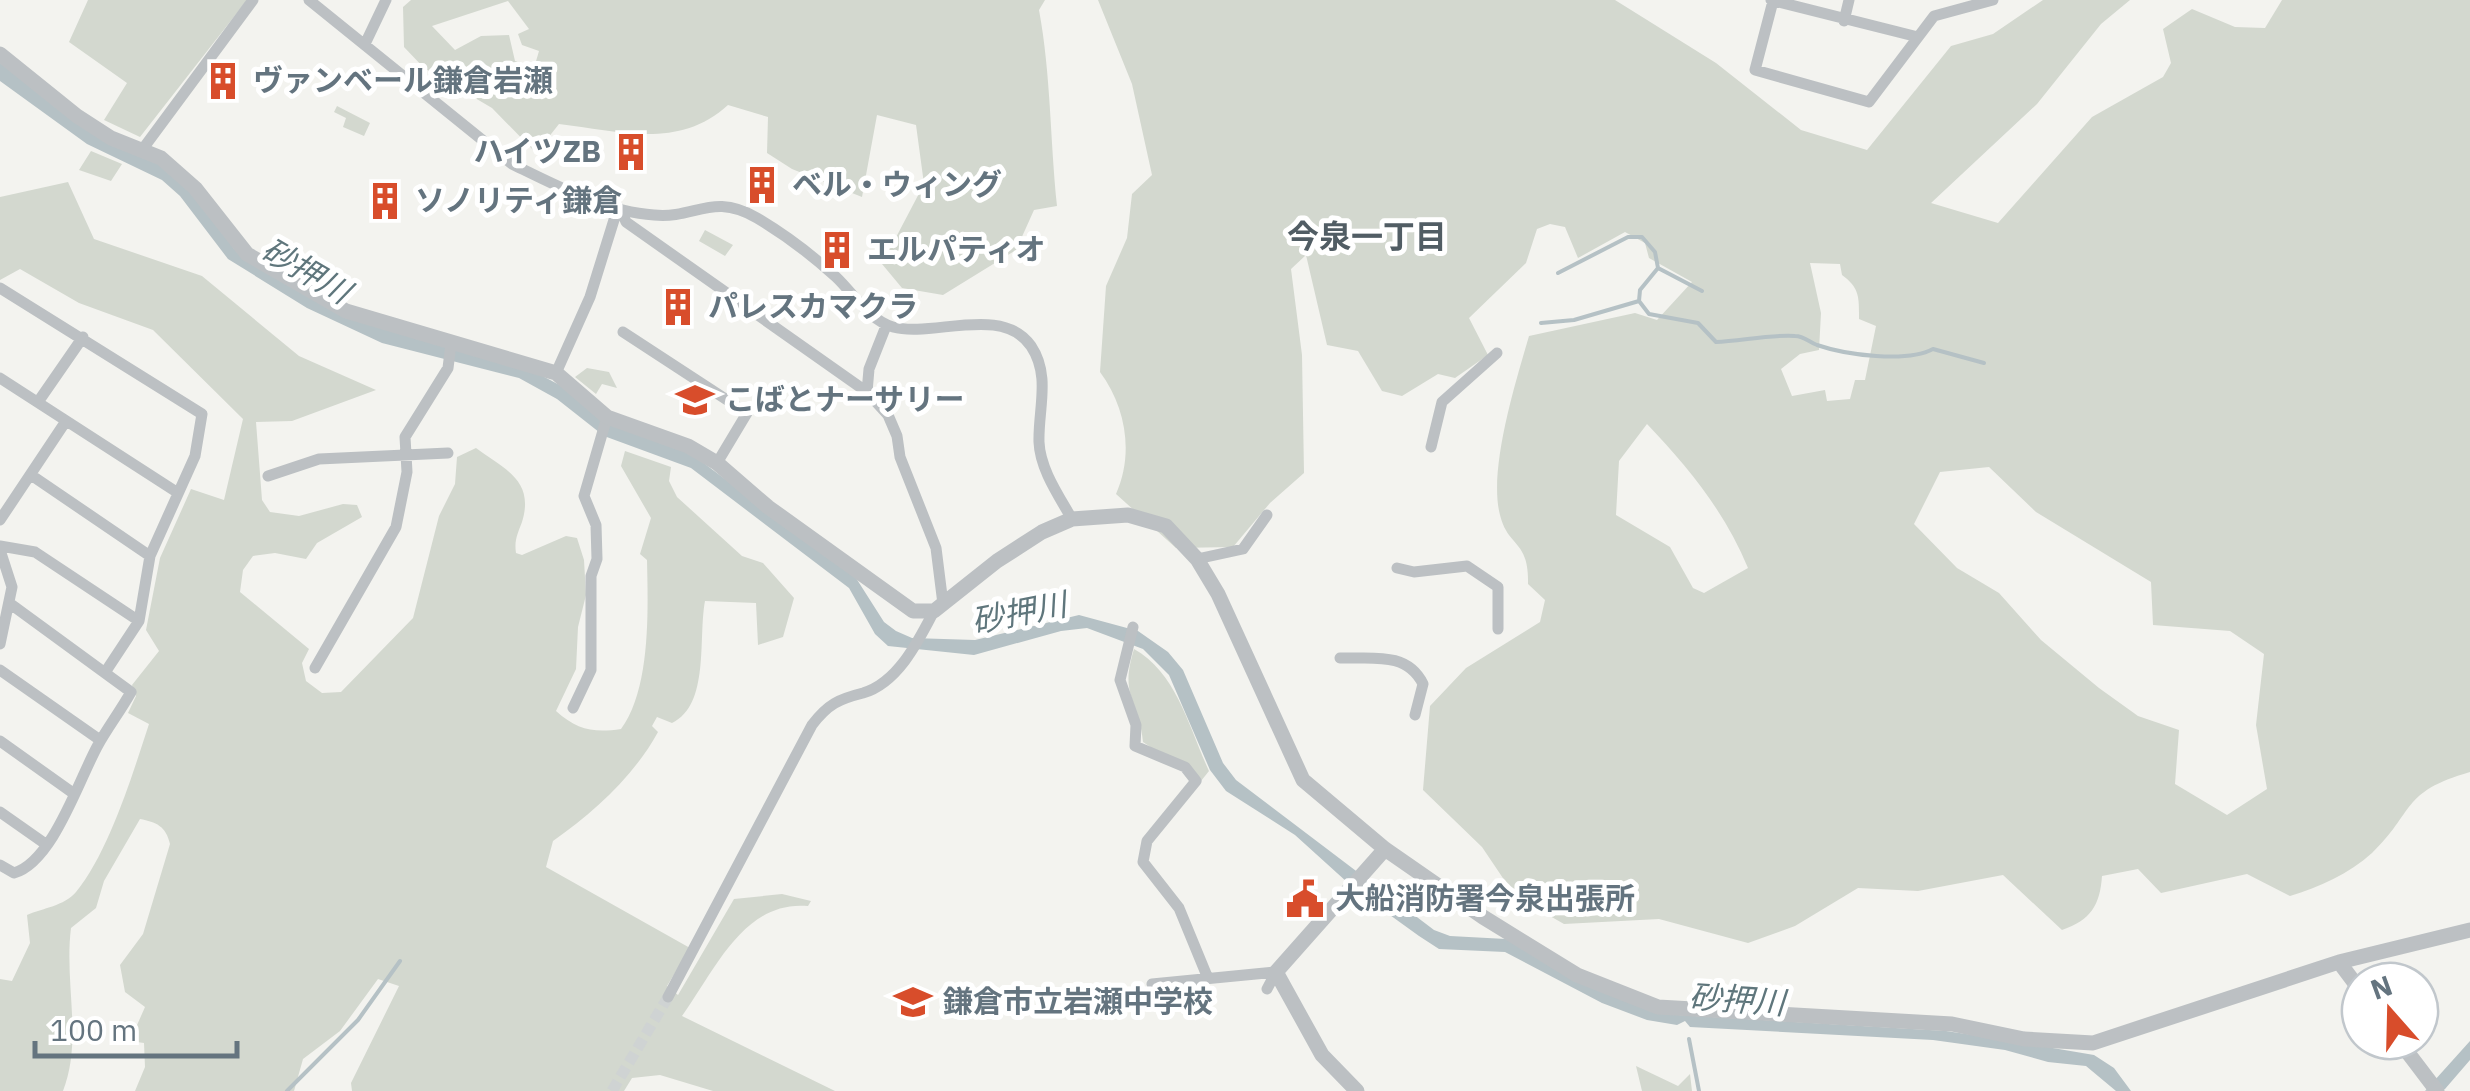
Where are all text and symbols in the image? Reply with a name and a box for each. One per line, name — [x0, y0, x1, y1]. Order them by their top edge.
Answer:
building icon: ヴァンベール鎌倉岩瀬 — [202, 60, 244, 102]
place label: ヴァンベール鎌倉岩瀬 — [253, 60, 553, 99]
place label: ハイツZB — [473, 131, 601, 170]
building icon: ハイツZB — [610, 131, 652, 173]
building icon: ベル・ウィング — [741, 164, 783, 206]
place label: ベル・ウィング — [792, 164, 1002, 203]
building icon: ソノリティ鎌倉 — [364, 180, 406, 222]
place label: ソノリティ鎌倉 — [415, 180, 622, 219]
district label: 今泉一丁目 — [1287, 215, 1447, 257]
water label: 砂押川 — [254, 228, 361, 314]
building icon: エルパティオ — [816, 229, 858, 271]
place label: エルパティオ — [867, 229, 1045, 268]
building icon: パレスカマクラ — [657, 286, 699, 328]
place label: パレスカマクラ — [708, 286, 918, 325]
school or university icon: こばとナーサリー — [674, 379, 716, 421]
place label: こばとナーサリー — [725, 379, 964, 418]
water label: 砂押川 — [968, 582, 1073, 642]
public building icon: 大船消防署今泉出張所 — [1284, 878, 1326, 920]
place label: 大船消防署今泉出張所 — [1335, 878, 1635, 917]
north arrow — [2340, 961, 2440, 1061]
text: N — [2365, 966, 2397, 1008]
water label: 砂押川 — [1688, 975, 1789, 1024]
school or university icon: 鎌倉市立岩瀬中学校 — [892, 981, 934, 1023]
place label: 鎌倉市立岩瀬中学校 — [943, 981, 1213, 1020]
scale bar — [35, 996, 238, 1058]
text: 100 m — [50, 1010, 137, 1049]

